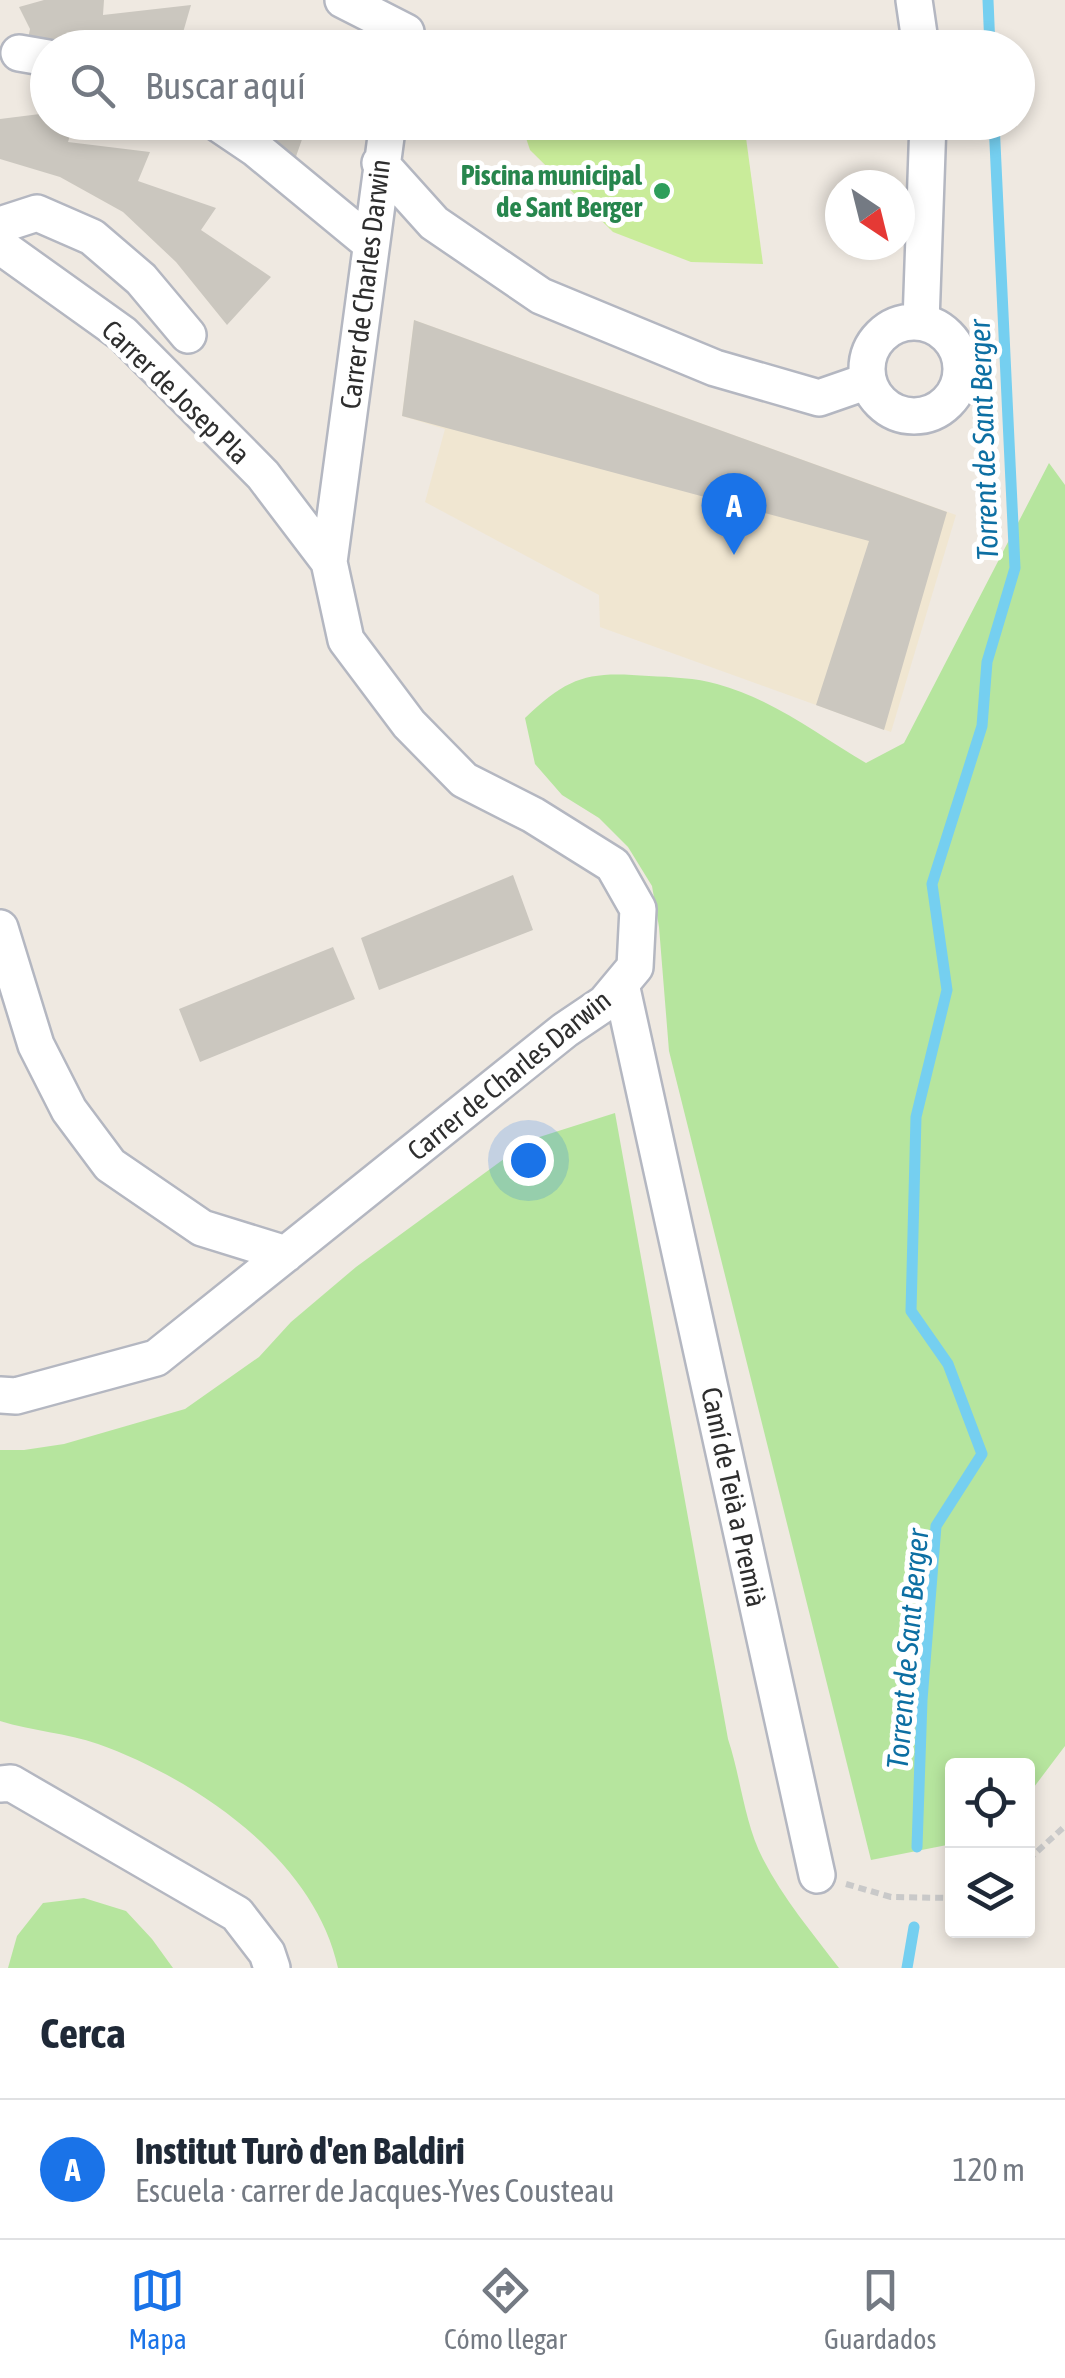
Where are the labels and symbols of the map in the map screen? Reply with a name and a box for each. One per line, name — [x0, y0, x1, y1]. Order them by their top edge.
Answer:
street label: Carrer de Charles Darwin — [334, 157, 396, 411]
place label: Piscina municipal de Sant Berger — [461, 159, 643, 223]
north arrow — [825, 170, 915, 260]
marker: Piscina municipal de Sant Berger — [651, 180, 673, 202]
street label: Carrer de Josep Pla — [96, 314, 256, 470]
water label: Torrent de Sant Berger — [962, 318, 1004, 561]
pin: A — [702, 472, 766, 555]
street label: Carrer de Charles Darwin — [401, 983, 617, 1167]
your location — [503, 1135, 554, 1186]
street label: Camí de Teià a Premià — [695, 1384, 773, 1610]
water label: Torrent de Sant Berger — [880, 1526, 935, 1770]

